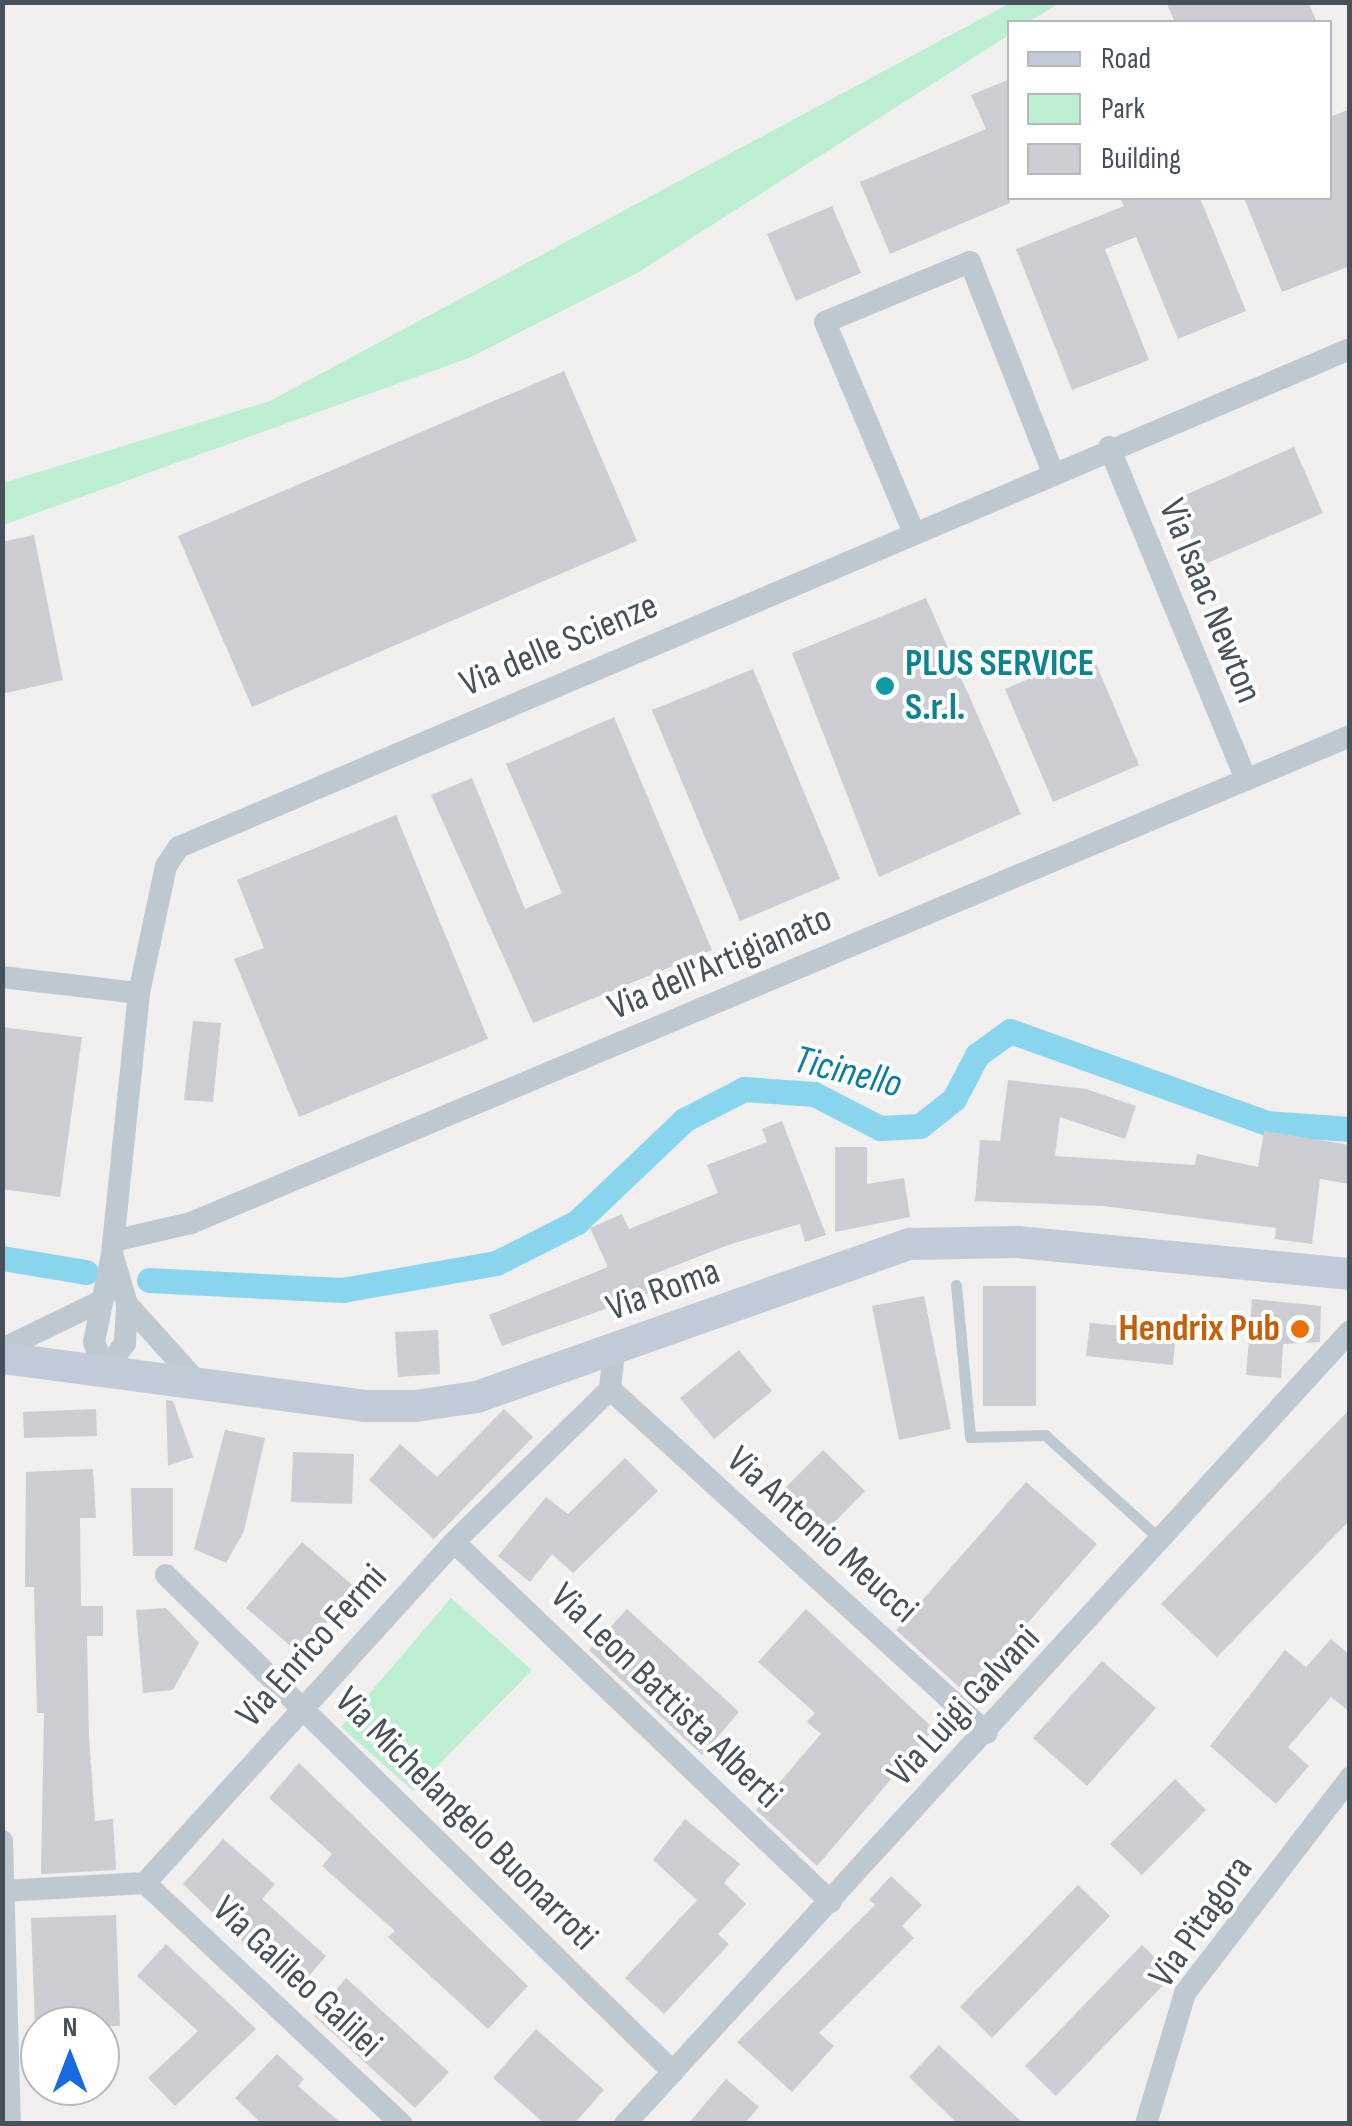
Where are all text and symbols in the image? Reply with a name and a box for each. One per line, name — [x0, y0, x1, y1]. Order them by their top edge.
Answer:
legend — [1007, 20, 1332, 200]
text: Road — [1101, 41, 1151, 77]
text: Park — [1101, 91, 1145, 127]
text: Building — [1101, 141, 1181, 177]
street label: Via Isaac Newton — [1148, 492, 1272, 710]
street label: Via delle Scienze — [453, 583, 665, 707]
place label: PLUS SERVICE S.r.l. — [905, 641, 1094, 731]
marker: PLUS SERVICE S.r.l. — [874, 675, 896, 697]
street label: Via dell'Artigianato — [602, 896, 838, 1030]
water label: Ticinello — [789, 1035, 907, 1109]
street label: Via Roma — [600, 1249, 726, 1331]
place label: Hendrix Pub — [1119, 1306, 1280, 1352]
marker: Hendrix Pub — [1289, 1318, 1311, 1340]
street label: Via Antonio Meucci — [717, 1437, 927, 1633]
street label: Via Enrico Fermi — [227, 1555, 397, 1737]
street label: Via Leon Battista Alberti — [541, 1574, 791, 1818]
street label: Via Luigi Galvani — [878, 1616, 1050, 1796]
street label: Via Michelangelo Buonarroti — [325, 1678, 607, 1960]
street label: Via Pitagora — [1139, 1848, 1263, 1996]
street label: Via Galileo Galilei — [203, 1887, 391, 2067]
north arrow — [20, 2006, 120, 2106]
text: N — [63, 2011, 77, 2044]

